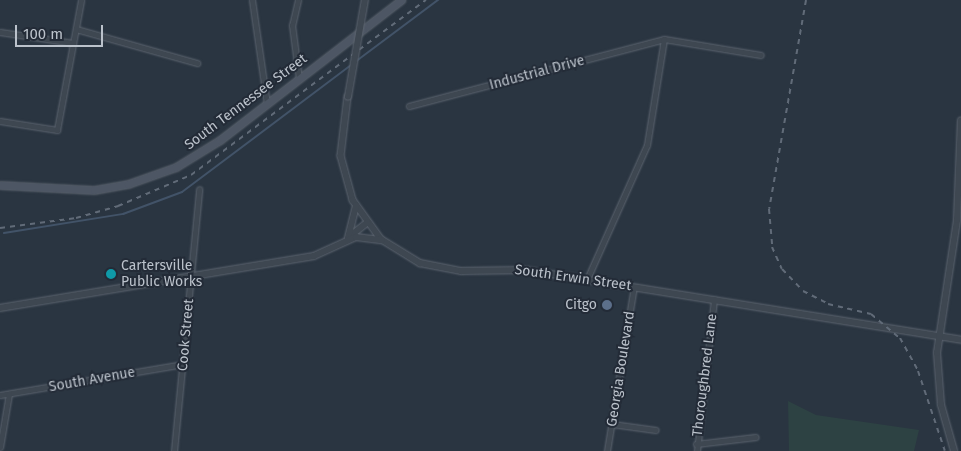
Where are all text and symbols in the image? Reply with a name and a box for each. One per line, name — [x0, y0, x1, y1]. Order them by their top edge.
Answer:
scale bar — [18, 15, 105, 47]
text: 100 m — [23, 25, 63, 43]
street label: South Tennessee Street — [181, 50, 311, 154]
street label: Industrial Drive — [488, 52, 586, 94]
place label: Cartersville Public Works — [121, 258, 202, 290]
street label: South Erwin Street — [514, 262, 632, 294]
marker: Cartersville Public Works — [105, 268, 117, 280]
place label: Citgo — [565, 297, 597, 313]
street label: Cook Street — [174, 298, 198, 372]
marker: Citgo — [601, 299, 613, 311]
street label: Georgia Boulevard — [604, 310, 638, 428]
street label: Thoroughbred Lane — [689, 313, 721, 437]
street label: South Avenue — [48, 364, 136, 396]

